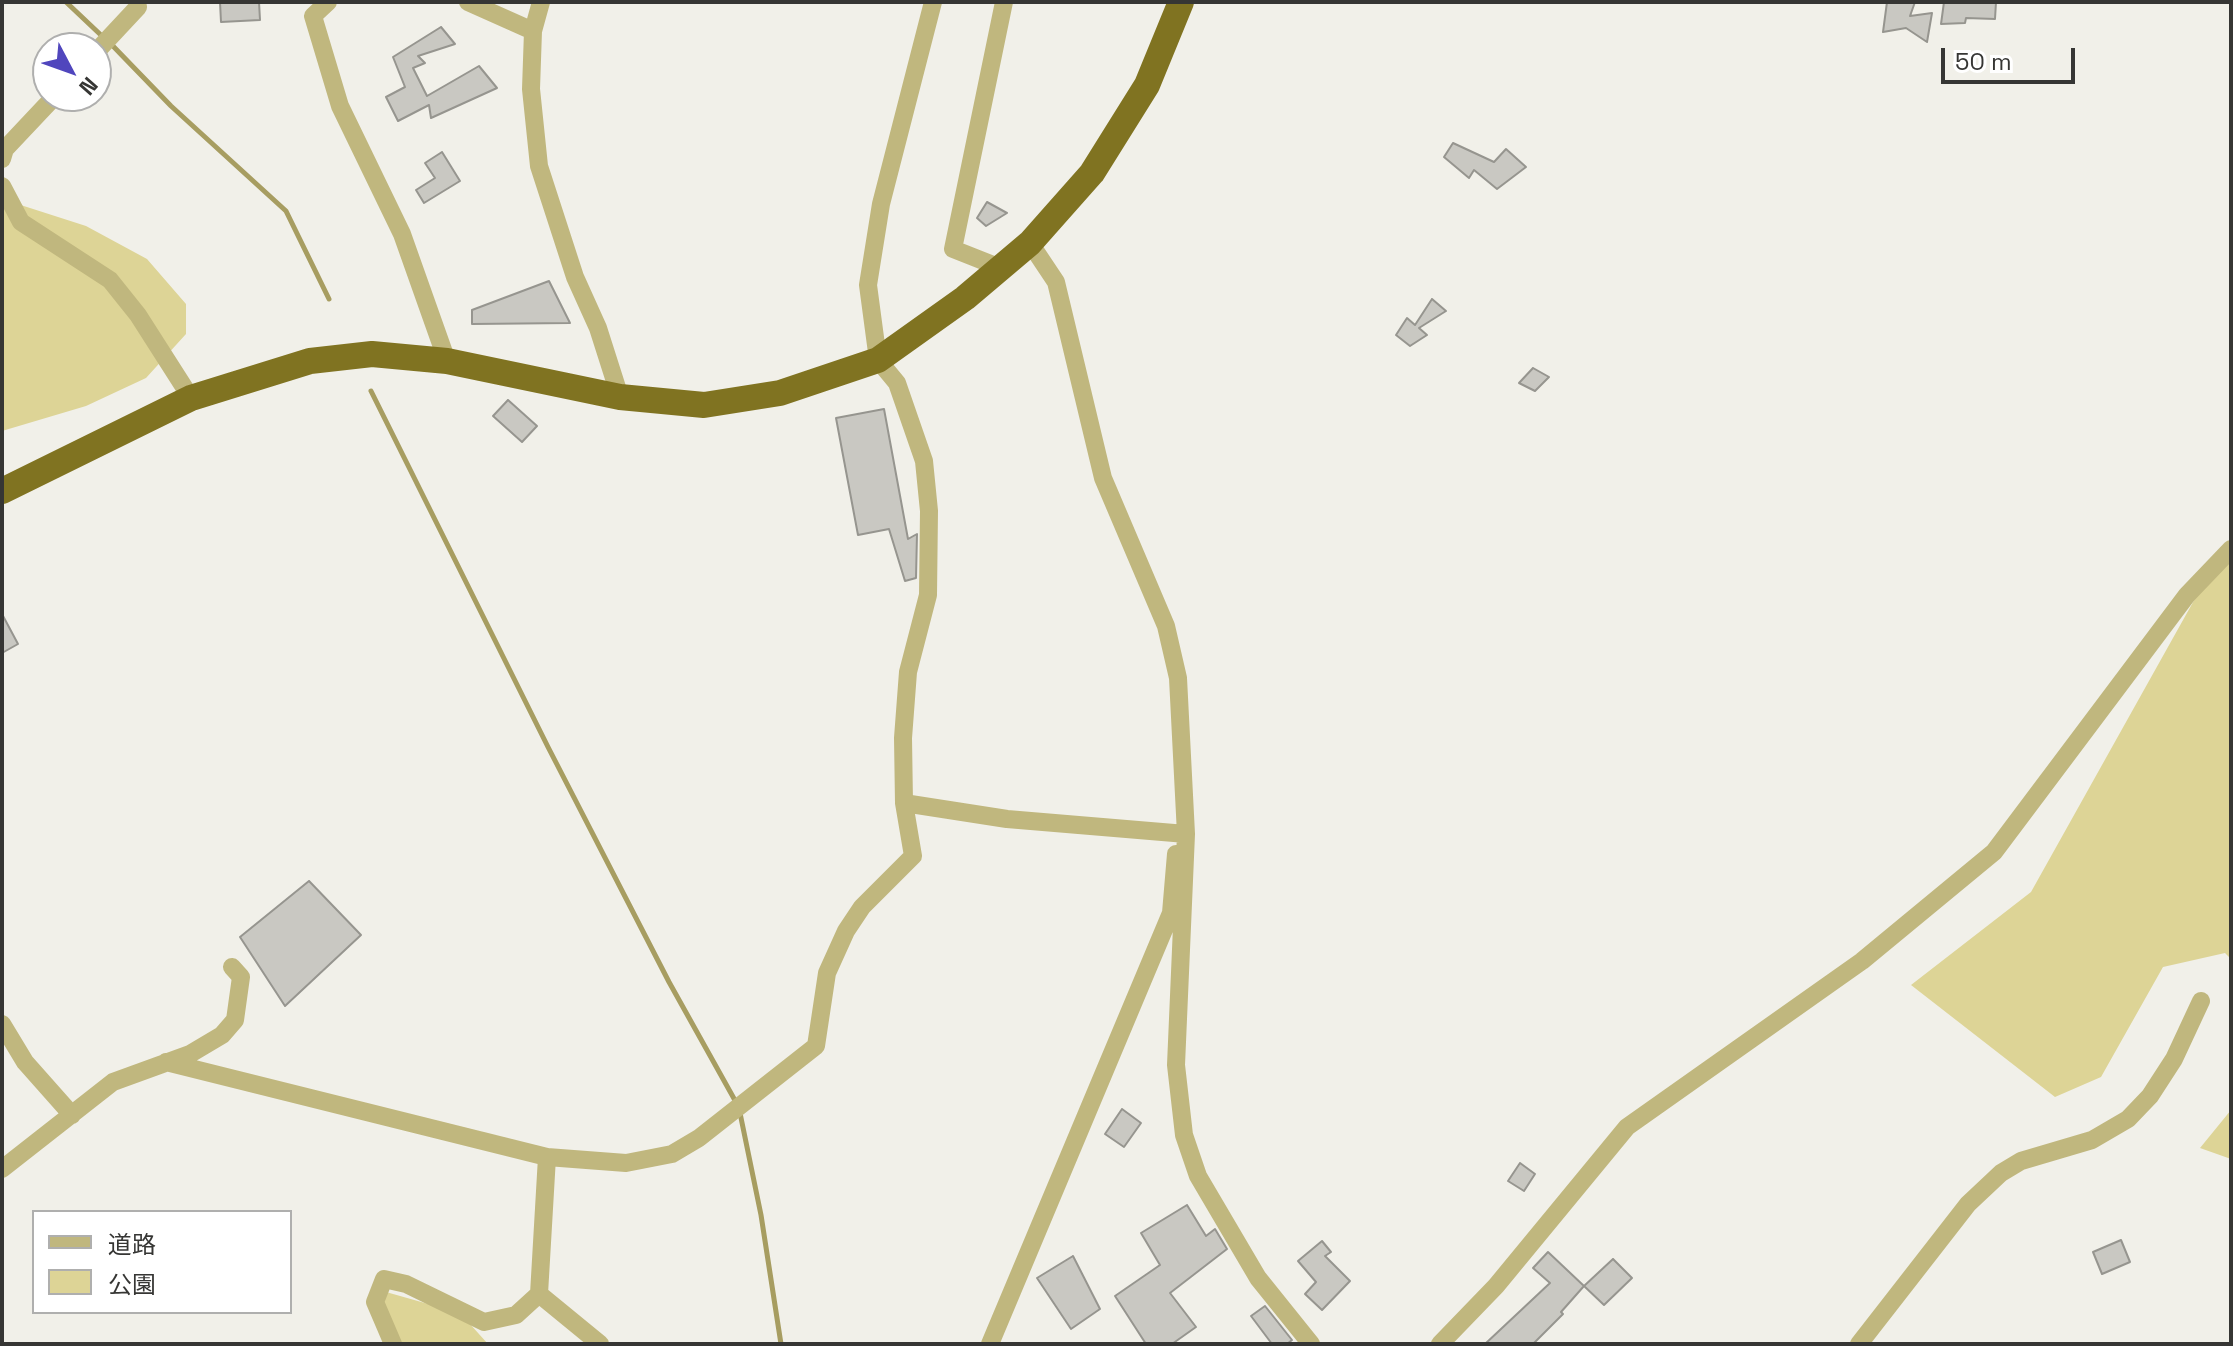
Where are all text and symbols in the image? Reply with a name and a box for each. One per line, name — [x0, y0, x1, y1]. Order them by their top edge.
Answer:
north arrow — [32, 32, 112, 112]
scale bar — [1945, 32, 2079, 82]
text: 50 m — [1955, 46, 2012, 77]
text: N — [73, 72, 104, 101]
legend — [32, 1210, 292, 1314]
text: 道路 — [108, 1229, 156, 1260]
text: 公園 — [108, 1269, 156, 1300]

